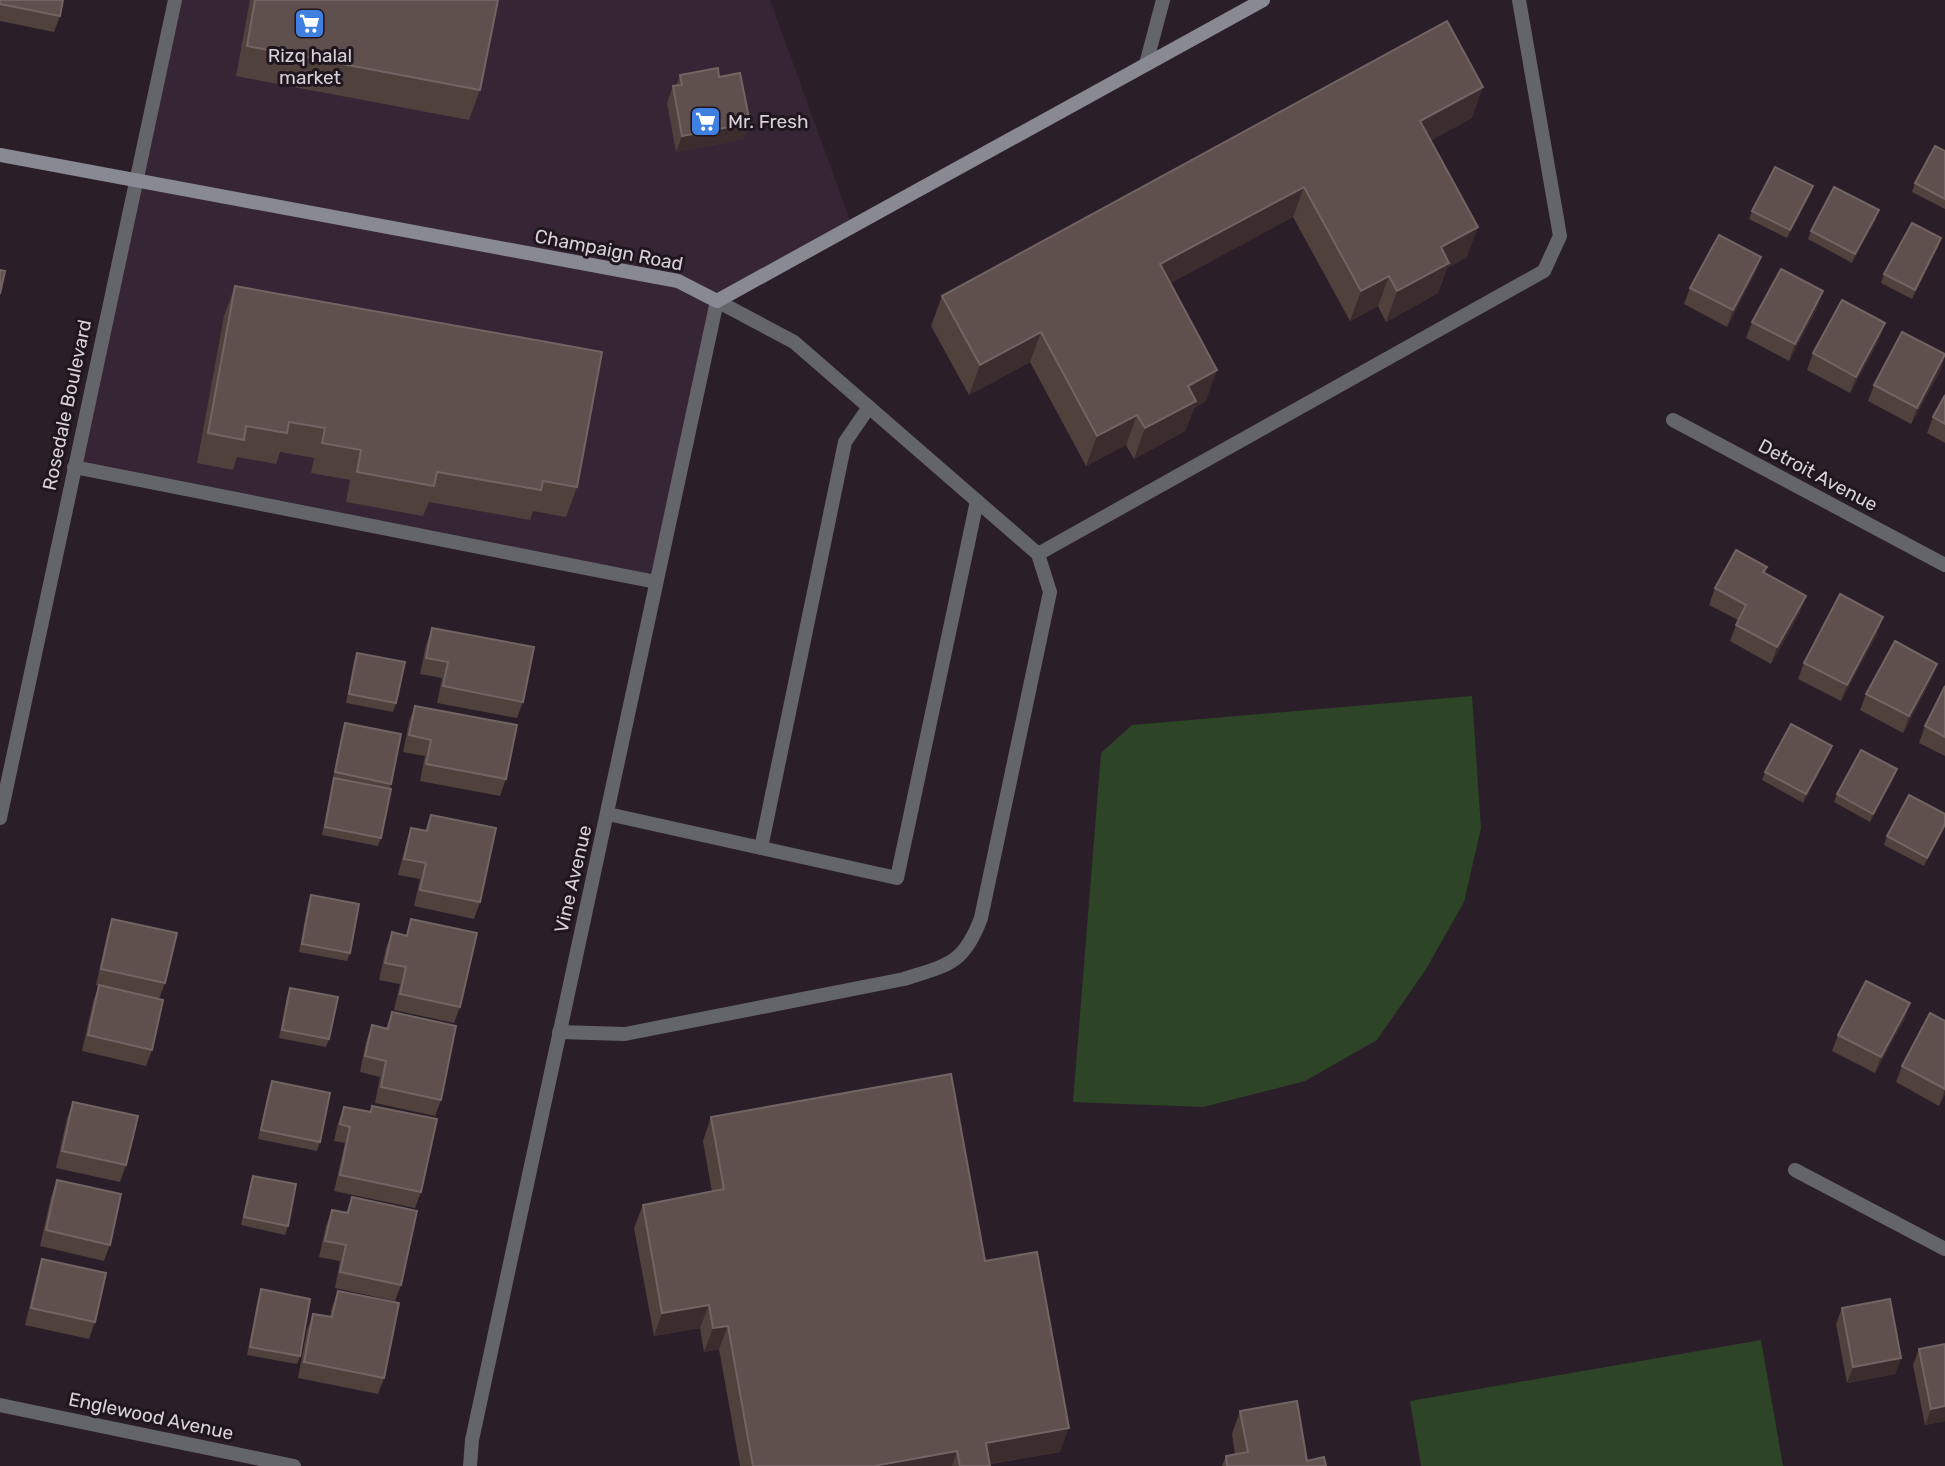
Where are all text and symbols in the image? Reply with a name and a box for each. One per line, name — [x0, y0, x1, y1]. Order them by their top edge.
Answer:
supermarket icon: Rizq halal market — [293, 7, 327, 41]
place label: Rizq halal market — [268, 44, 352, 89]
supermarket icon: Mr. Fresh — [688, 104, 722, 138]
place label: Mr. Fresh — [728, 110, 809, 133]
street label: Champaign Road — [533, 224, 685, 276]
street label: Rosedale Boulevard — [38, 317, 96, 493]
street label: Detroit Avenue — [1754, 434, 1882, 516]
street label: Vine Avenue — [549, 823, 597, 935]
street label: Englewood Avenue — [66, 1387, 236, 1445]

